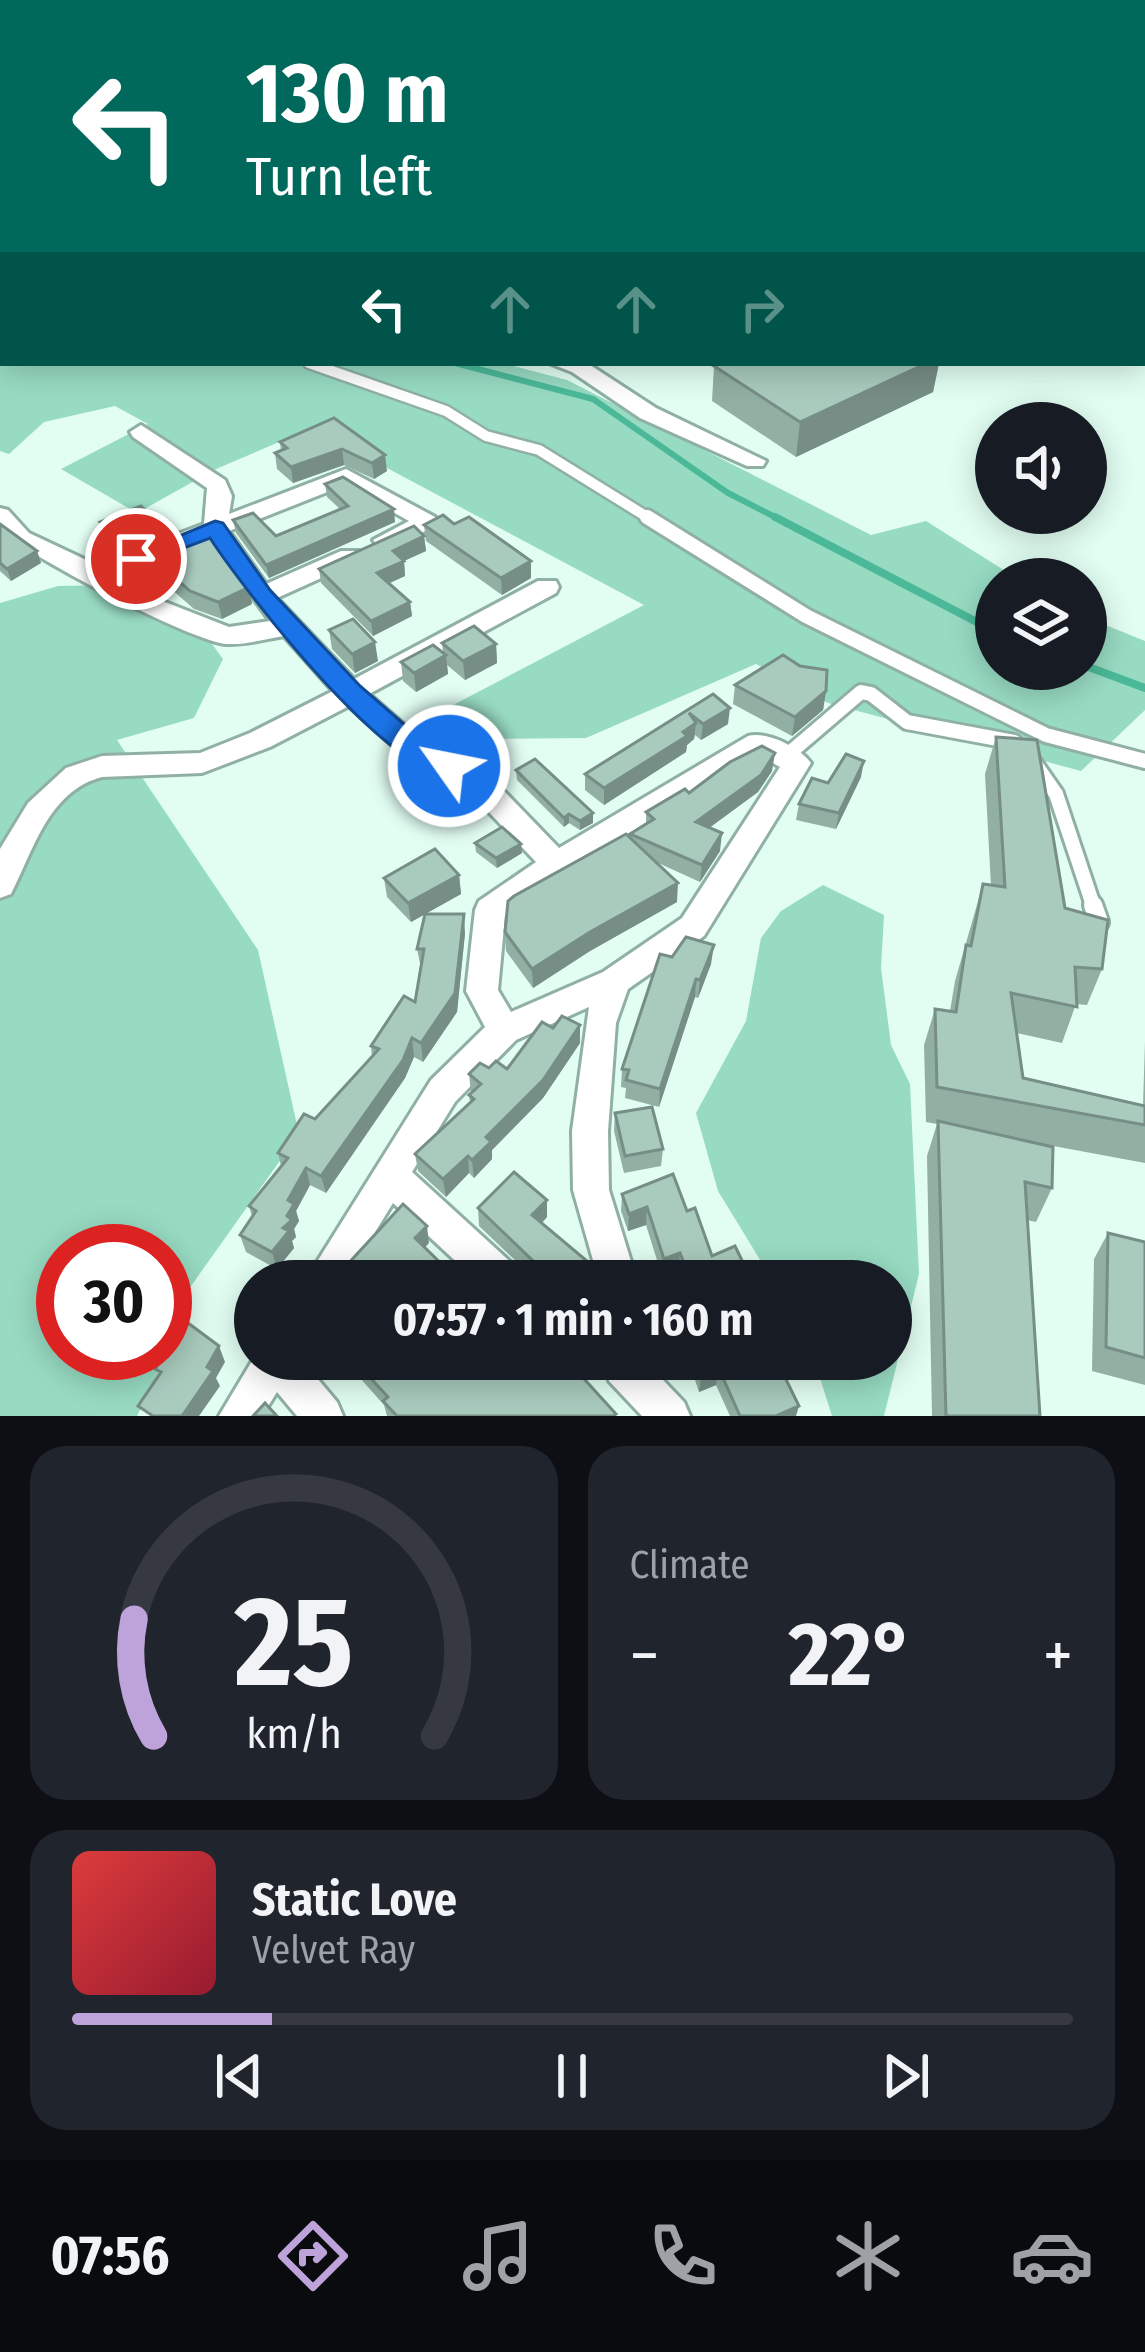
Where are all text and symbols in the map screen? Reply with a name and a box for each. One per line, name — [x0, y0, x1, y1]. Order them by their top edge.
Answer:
text: 130 m — [246, 43, 449, 144]
icon: left — [48, 48, 204, 204]
text: Turn left — [246, 145, 432, 209]
icon: left — [351, 276, 417, 342]
icon: ahead — [477, 276, 543, 342]
icon: ahead — [603, 276, 669, 342]
icon: right — [729, 276, 795, 342]
map controls — [975, 402, 1107, 690]
button: sound — [975, 402, 1107, 534]
pin — [85, 508, 187, 610]
icon: arrive — [103, 526, 169, 592]
button: layers — [975, 558, 1107, 690]
position arrow — [386, 703, 512, 829]
speed limit sign: 30 — [36, 1224, 192, 1380]
text: 07:57 · 1 min · 160 m — [393, 1293, 753, 1347]
text: Climate — [630, 1542, 750, 1588]
text: 25 — [233, 1568, 353, 1718]
text: 22° — [788, 1601, 914, 1709]
text: − — [630, 1616, 659, 1695]
text: + — [1043, 1616, 1073, 1695]
text: km/h — [246, 1708, 342, 1759]
text: Static Love — [252, 1873, 457, 1927]
text: Velvet Ray — [252, 1927, 415, 1973]
icon: previous — [206, 2043, 272, 2109]
icon: pause — [539, 2043, 605, 2109]
icon: next — [873, 2043, 939, 2109]
icon: directions — [271, 2214, 355, 2298]
icon: music — [456, 2214, 540, 2298]
icon: phone — [641, 2214, 725, 2298]
icon: climate — [826, 2214, 910, 2298]
icon: car — [1010, 2214, 1094, 2298]
text: 07:56 — [50, 2224, 170, 2288]

